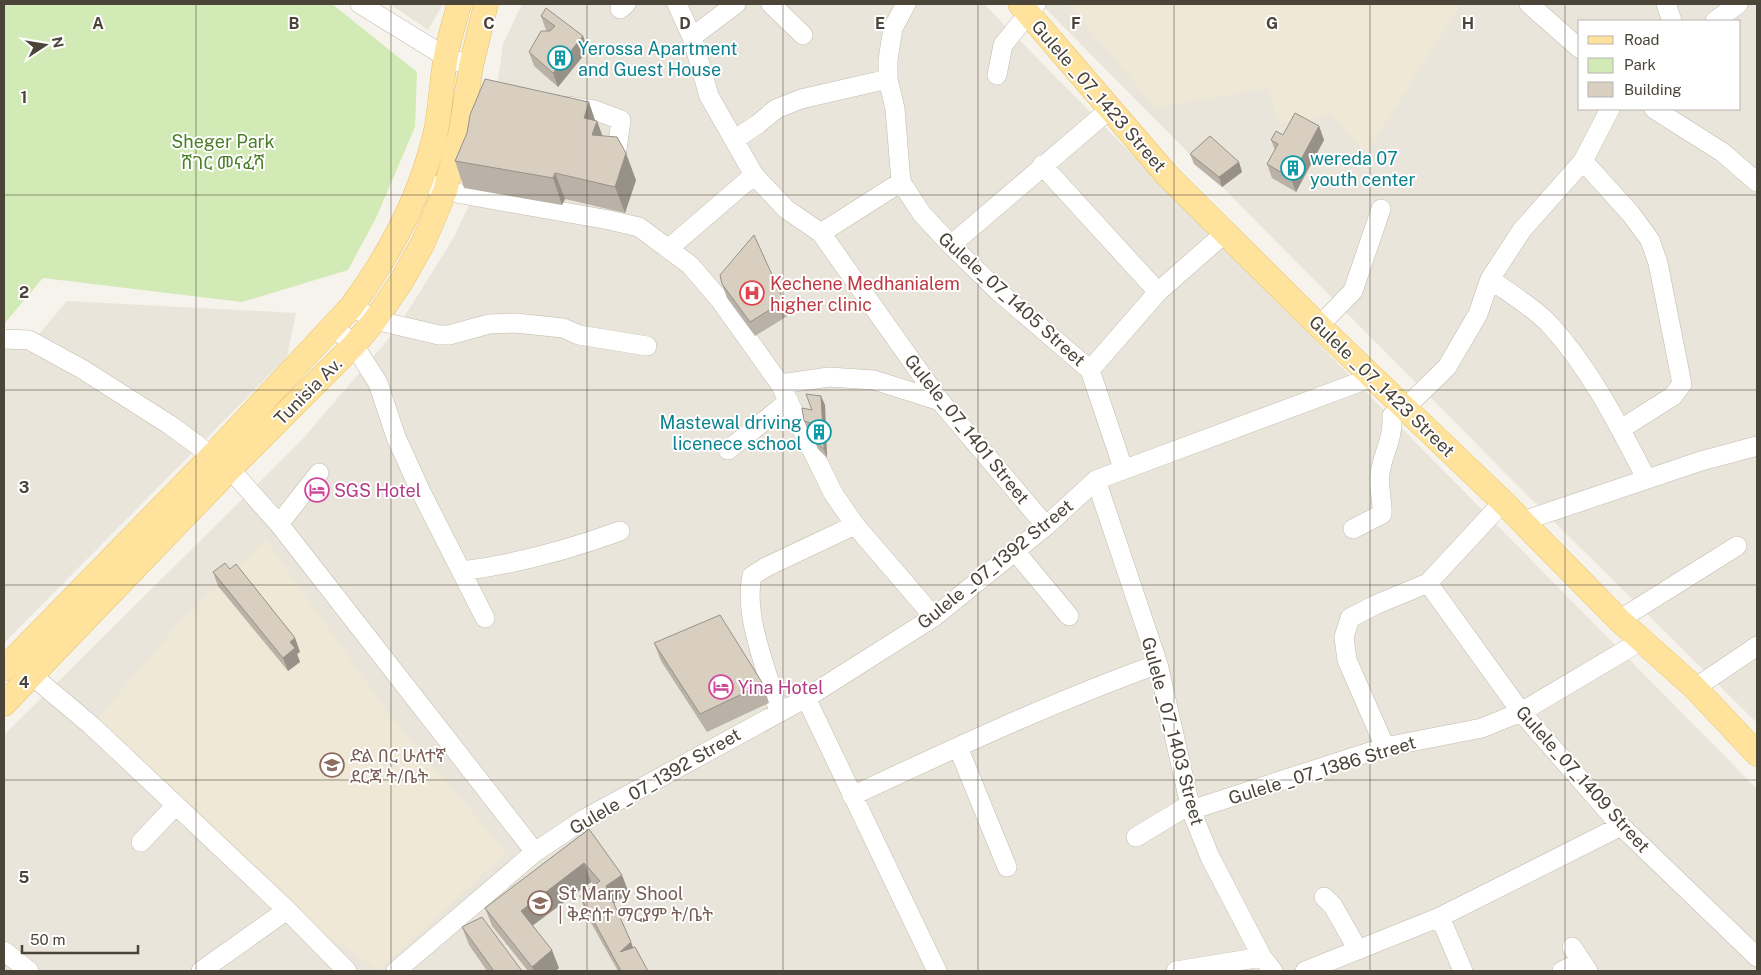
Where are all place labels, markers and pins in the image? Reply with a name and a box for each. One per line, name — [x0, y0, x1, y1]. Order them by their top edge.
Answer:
place label: Yerossa Apartment and Guest House — [578, 38, 737, 80]
building icon: Yerossa Apartment and Guest House — [547, 45, 573, 71]
place label: wereda 07 youth center — [1310, 148, 1415, 190]
building icon: wereda 07 youth center — [1280, 155, 1306, 181]
place label: Kechene Medhanialem higher clinic — [770, 273, 960, 315]
hospital icon: Kechene Medhanialem higher clinic — [739, 280, 765, 306]
place label: Mastewal driving licenece school — [660, 412, 802, 454]
building icon: Mastewal driving licenece school — [806, 419, 832, 445]
hotel icon: SGS Hotel — [304, 477, 330, 503]
place label: SGS Hotel — [334, 480, 421, 501]
hotel icon: Yina Hotel — [708, 674, 734, 700]
place label: Yina Hotel — [738, 677, 824, 698]
place label: ድል በር ሁለተኛ ደርጃ ት/ቤት — [350, 745, 446, 787]
school or university icon: ድል በር ሁለተኛ ደርጃ ት/ቤት — [319, 752, 345, 778]
place label: St Marry Shool | ቅድሰተ ማርያም ት/ቤት — [558, 883, 713, 925]
school or university icon: St Marry Shool | ቅድሰተ ማርያም ት/ቤት — [527, 890, 553, 916]

